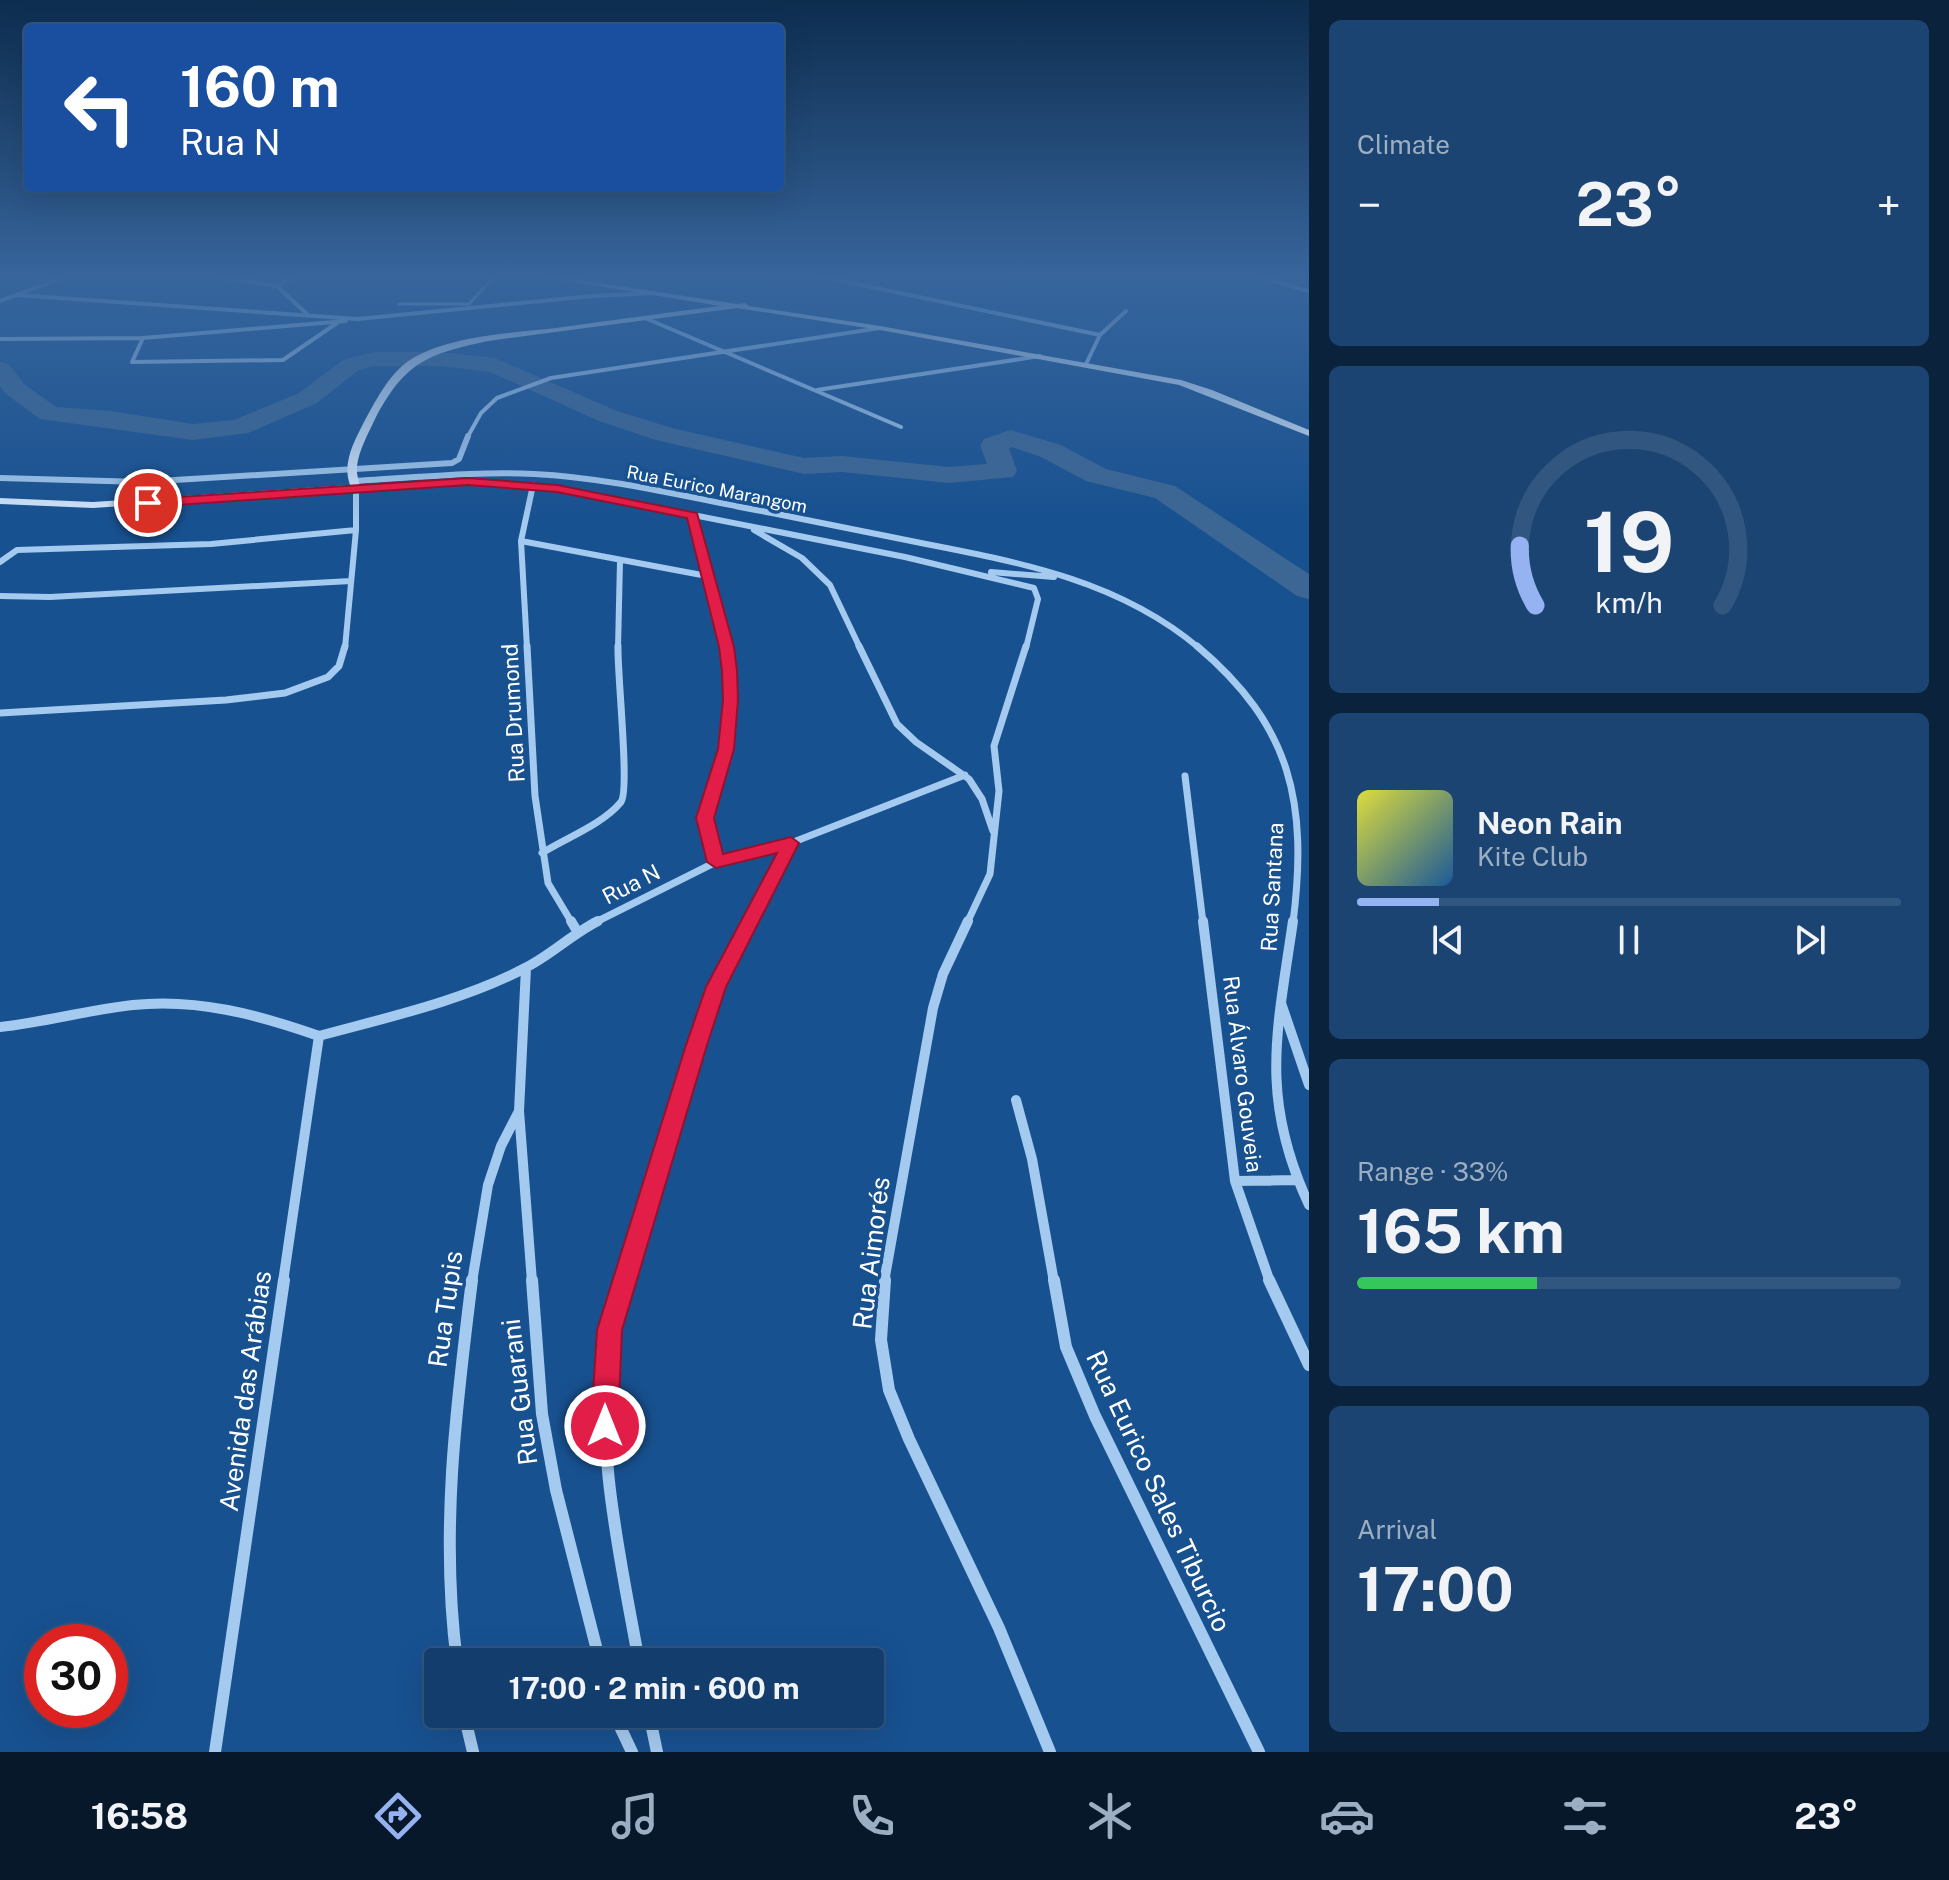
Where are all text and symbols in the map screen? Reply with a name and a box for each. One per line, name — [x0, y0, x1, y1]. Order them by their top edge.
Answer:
text: 160 m — [180, 54, 340, 120]
icon: left — [48, 56, 152, 160]
text: Rua N — [180, 121, 281, 163]
text: Climate — [1357, 129, 1450, 160]
text: 23° — [1576, 169, 1682, 240]
text: − — [1357, 179, 1381, 231]
text: + — [1877, 179, 1901, 231]
street label: Rua Eurico Marangom — [625, 461, 809, 517]
pin — [114, 469, 182, 537]
icon: arrive — [126, 481, 170, 525]
text: 19 — [1584, 492, 1674, 590]
text: km/h — [1595, 586, 1663, 619]
street label: Rua Drumond — [496, 643, 530, 783]
text: Neon Rain — [1477, 805, 1623, 841]
street label: Rua Santana — [1256, 822, 1288, 952]
text: Kite Club — [1477, 841, 1588, 872]
street label: Rua N — [598, 858, 664, 910]
icon: previous — [1426, 918, 1470, 962]
icon: pause — [1607, 918, 1651, 962]
icon: next — [1788, 918, 1832, 962]
street label: Rua Álvaro Gouveia — [1218, 974, 1268, 1174]
text: Range · 33% — [1357, 1156, 1509, 1187]
street label: Rua Aimorés — [846, 1175, 896, 1331]
text: 165 km — [1357, 1196, 1565, 1267]
street label: Rua Tupis — [421, 1249, 469, 1369]
street label: Avenida das Arábias — [213, 1269, 277, 1513]
street label: Rua Guarani — [495, 1317, 543, 1467]
street label: Rua Eurico Sales Tiburcio — [1080, 1345, 1238, 1637]
position arrow — [563, 1384, 647, 1468]
text: Arrival — [1357, 1514, 1437, 1545]
text: 17:00 — [1357, 1554, 1514, 1625]
speed limit sign: 30 — [24, 1624, 128, 1728]
text: 17:00 · 2 min · 600 m — [508, 1670, 800, 1706]
icon: directions — [370, 1788, 426, 1844]
icon: music — [607, 1788, 663, 1844]
icon: phone — [844, 1788, 900, 1844]
icon: climate — [1082, 1788, 1138, 1844]
icon: car — [1319, 1788, 1375, 1844]
icon: filters — [1557, 1788, 1613, 1844]
text: 16:58 — [91, 1795, 188, 1837]
text: 23° — [1794, 1795, 1858, 1837]

